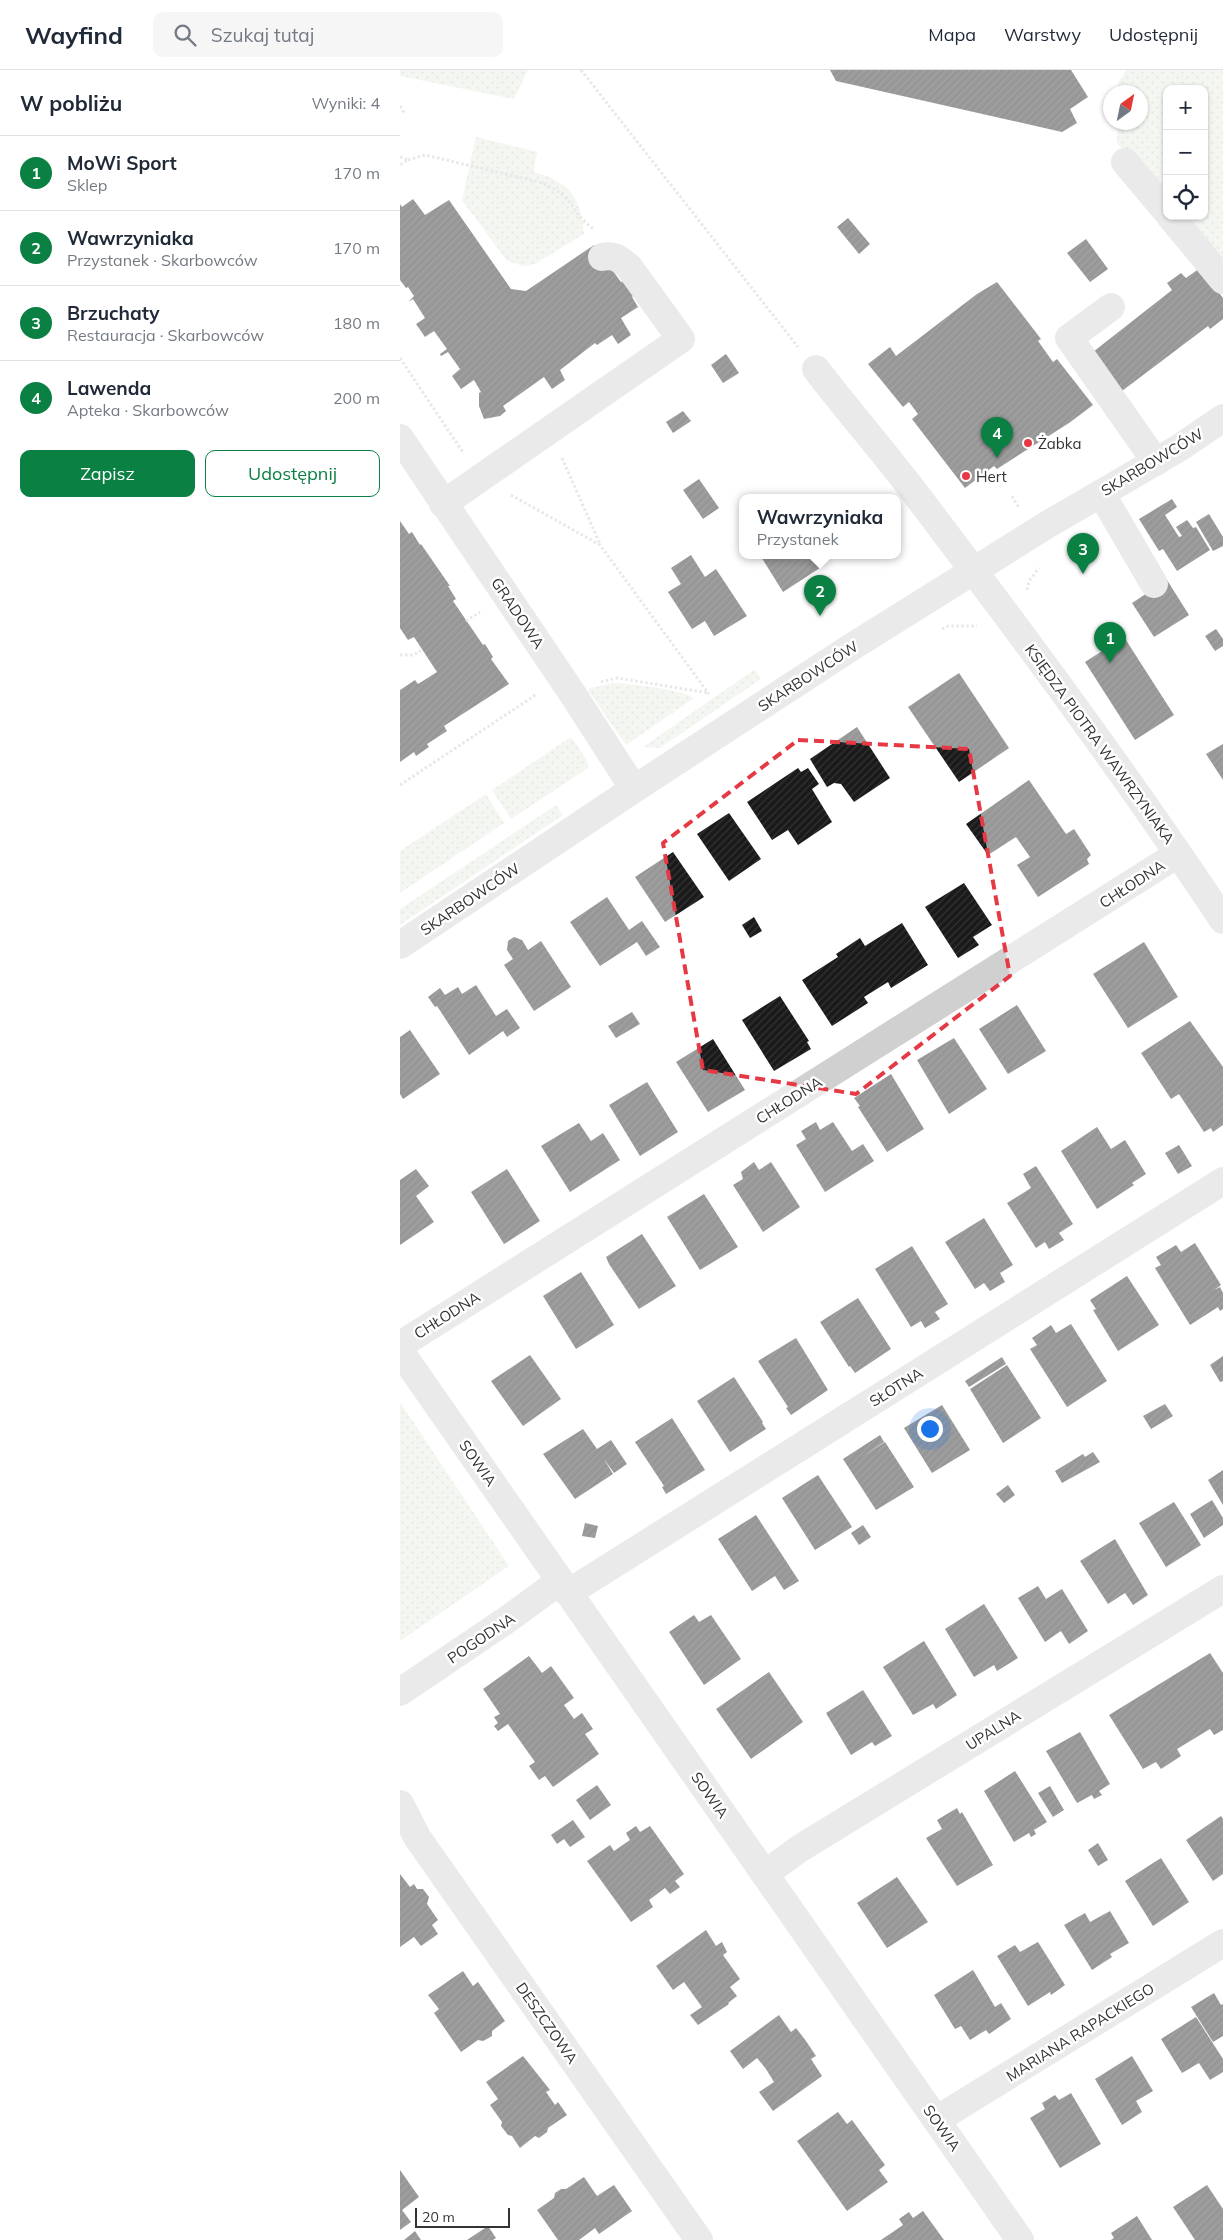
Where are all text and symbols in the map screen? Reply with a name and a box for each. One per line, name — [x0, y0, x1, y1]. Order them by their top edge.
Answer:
search box — [153, 12, 503, 57]
text: Wayfind — [25, 20, 123, 50]
icon: search — [171, 21, 199, 49]
text: Szukaj tutaj — [211, 23, 314, 47]
text: Mapa — [928, 23, 976, 46]
text: Warstwy — [1004, 23, 1081, 46]
text: Udostępnij — [1109, 23, 1198, 46]
north arrow — [1103, 85, 1148, 130]
map controls — [1163, 85, 1208, 220]
button: + — [1163, 85, 1208, 130]
text: W pobliżu — [20, 90, 122, 116]
text: Wyniki: 4 — [311, 93, 380, 113]
button: − — [1163, 130, 1208, 175]
text: MoWi Sport — [67, 151, 177, 175]
text: 1 — [31, 163, 41, 183]
text: 170 m — [333, 163, 380, 183]
text: Sklep — [67, 175, 107, 195]
button: locate — [1163, 175, 1208, 220]
text: Wawrzyniaka — [67, 226, 194, 250]
text: 2 — [31, 238, 41, 258]
text: 170 m — [333, 238, 380, 258]
text: Przystanek · Skarbowców — [67, 250, 258, 270]
text: Brzuchaty — [67, 301, 159, 325]
text: 3 — [31, 313, 41, 333]
text: 180 m — [333, 313, 380, 333]
text: Restauracja · Skarbowców — [67, 325, 264, 345]
text: Lawenda — [67, 376, 151, 400]
text: 4 — [31, 388, 41, 408]
text: 200 m — [333, 388, 380, 408]
text: Apteka · Skarbowców — [67, 400, 229, 420]
pin: 4 — [981, 417, 1013, 458]
street label: SKARBOWCÓW — [1097, 424, 1207, 500]
place label: Żabka — [1038, 434, 1081, 453]
marker: Żabka — [1022, 437, 1034, 449]
button: Zapisz — [20, 450, 195, 497]
button: Udostępnij — [205, 450, 380, 497]
place label: Hert — [976, 467, 1007, 486]
marker: Hert — [960, 470, 972, 482]
popup — [739, 494, 901, 559]
text: Wawrzyniaka — [757, 505, 883, 529]
text: Przystanek — [757, 529, 839, 549]
pin: 3 — [1067, 533, 1099, 574]
street label: GRADOWA — [487, 574, 549, 652]
pin: 2 — [804, 575, 836, 616]
pin: 1 — [1094, 622, 1126, 663]
street label: SKARBOWCÓW — [754, 636, 862, 715]
street label: KSIĘDZA PIOTRA WAWRZYNIAKA — [1021, 640, 1179, 848]
street label: CHŁODNA — [1096, 856, 1168, 912]
street label: SKARBOWCÓW — [417, 859, 524, 939]
street label: CHŁODNA — [752, 1072, 826, 1128]
street label: CHŁODNA — [410, 1287, 484, 1343]
street label: SŁOTNA — [866, 1363, 926, 1411]
your location — [917, 1416, 943, 1442]
street label: SOWIA — [455, 1436, 501, 1490]
street label: POGODNA — [444, 1609, 518, 1667]
street label: UPALNA — [962, 1706, 1024, 1754]
street label: SOWIA — [687, 1768, 733, 1822]
street label: DESZCZOWA — [512, 1979, 582, 2067]
street label: MARIANA RAPACKIEGO — [1002, 1979, 1158, 2085]
street label: SOWIA — [919, 2101, 965, 2155]
scale bar — [415, 2205, 510, 2228]
text: 20 m — [422, 2208, 455, 2226]

